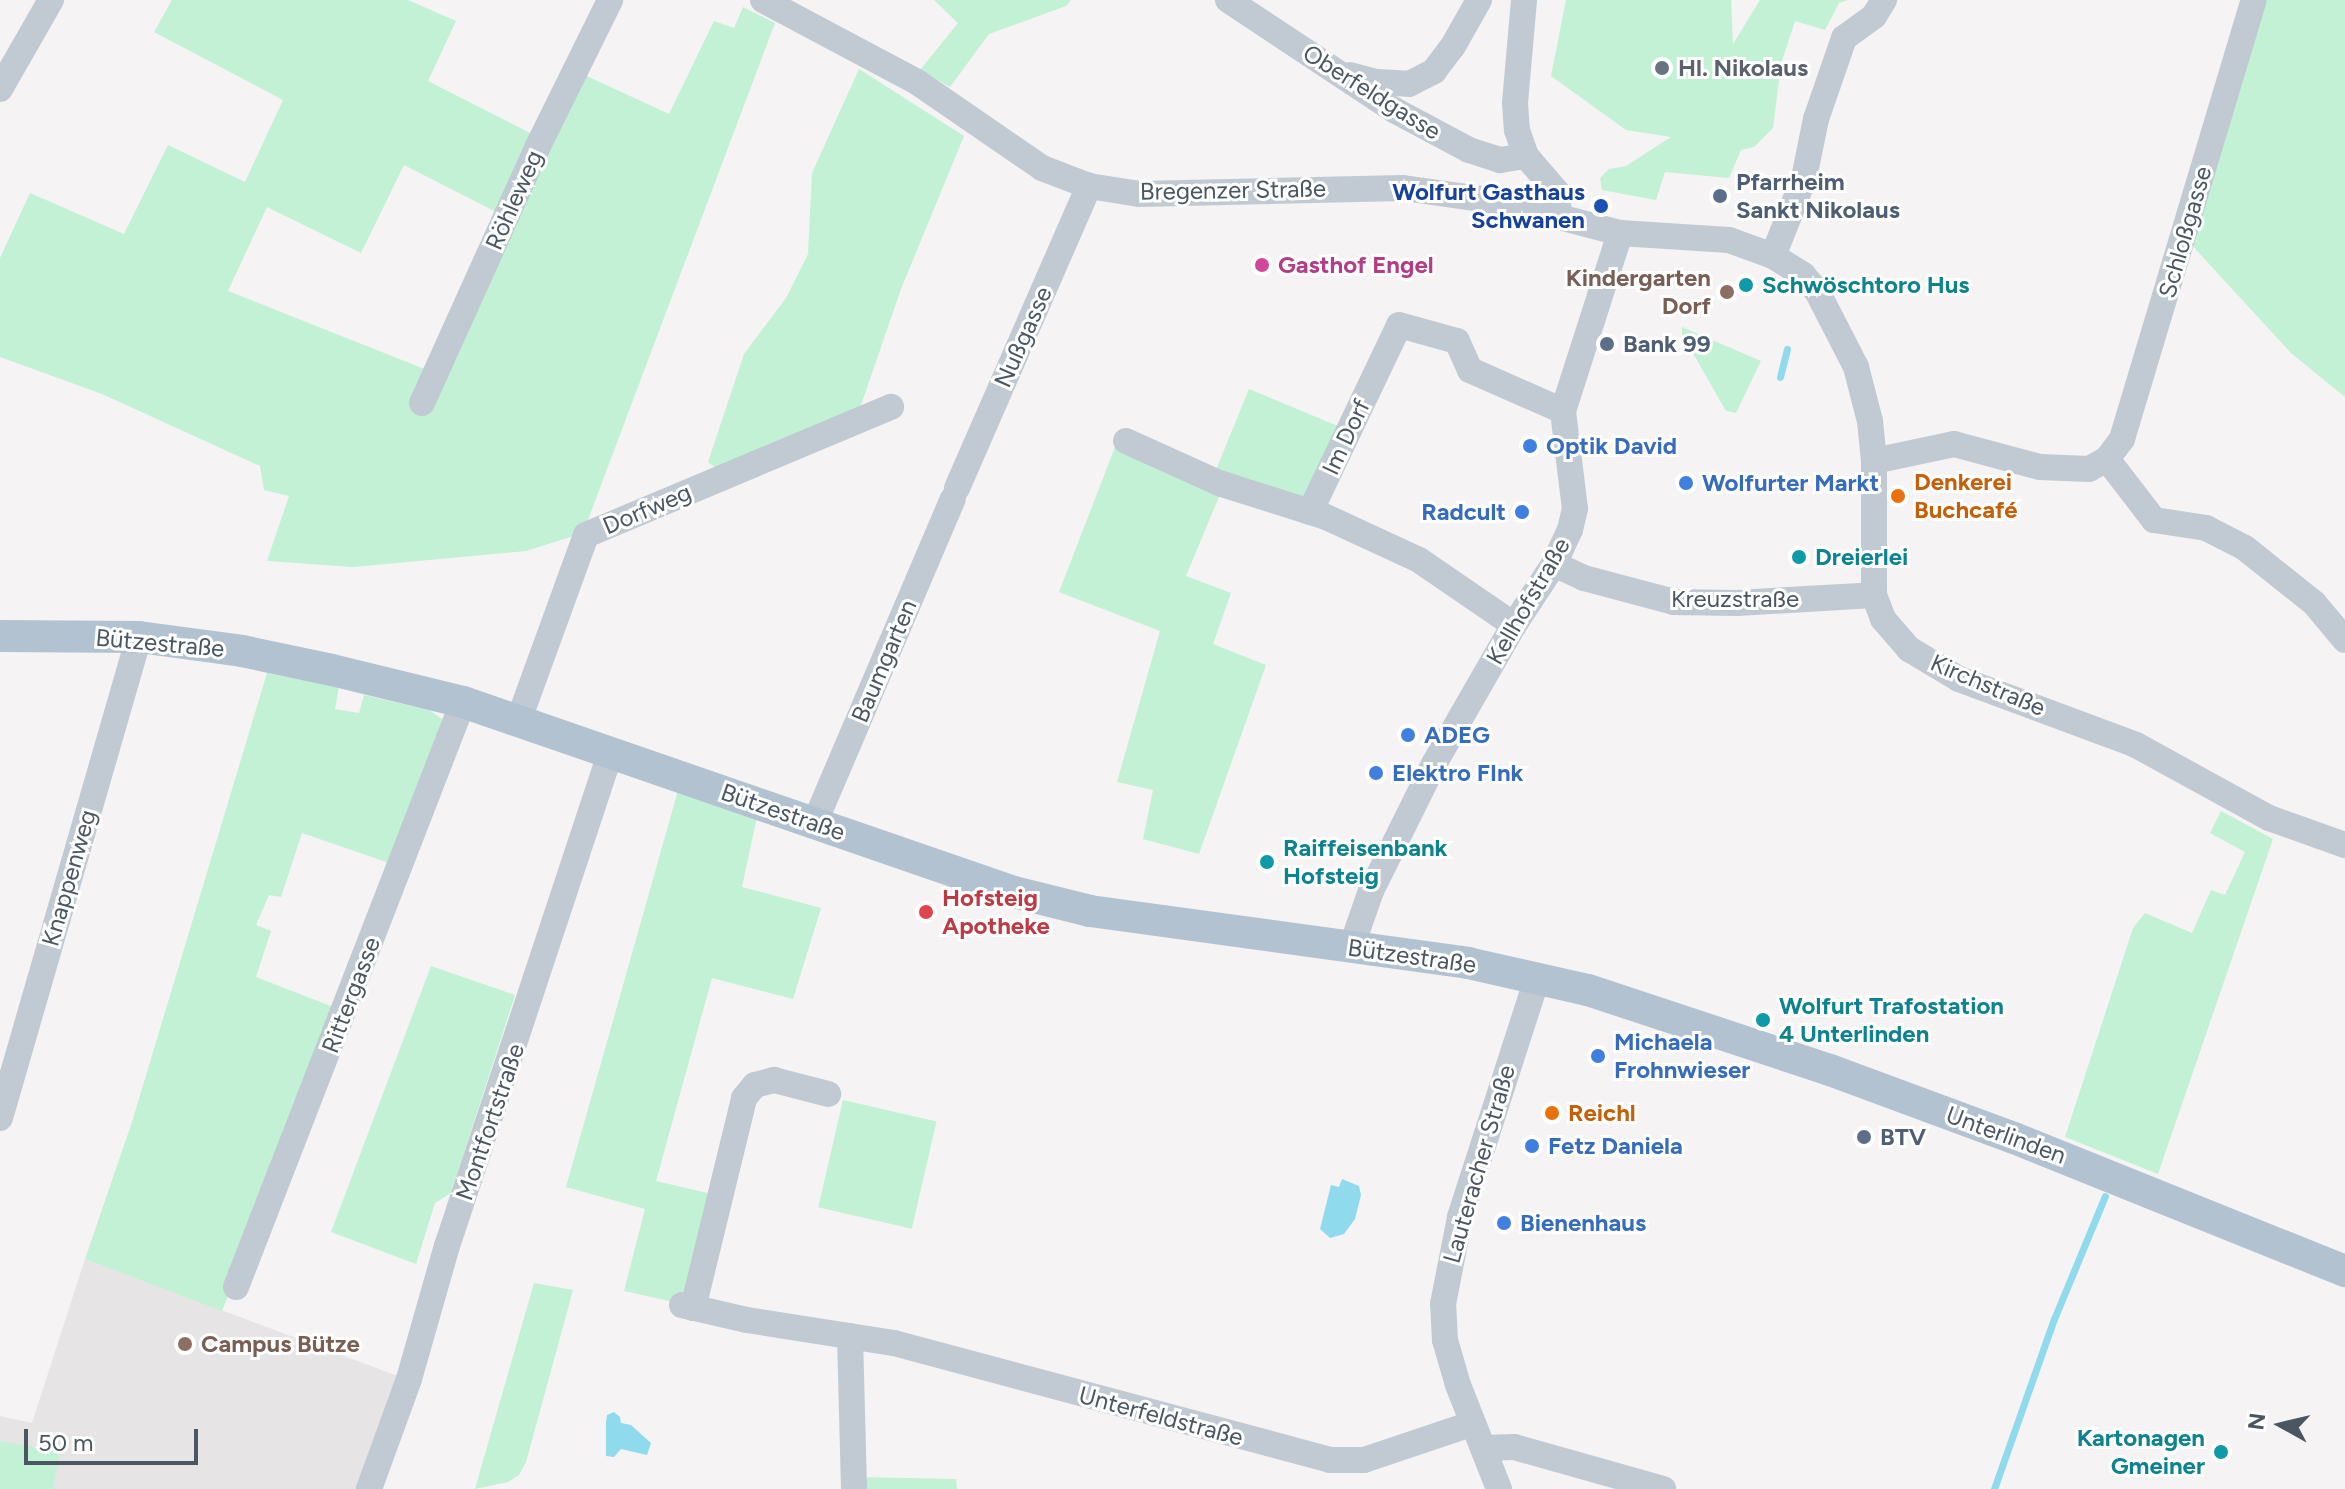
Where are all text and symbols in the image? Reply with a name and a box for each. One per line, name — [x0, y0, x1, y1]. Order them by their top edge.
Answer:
street label: Oberfeldgasse — [1298, 38, 1446, 146]
place label: Hl. Nikolaus — [1678, 54, 1808, 82]
marker: Hl. Nikolaus — [1653, 59, 1671, 77]
street label: Röhleweg — [479, 146, 549, 254]
street label: Schloßgasse — [2152, 163, 2218, 301]
place label: Pfarrheim Sankt Nikolaus — [1736, 168, 1900, 224]
street label: Bregenzer Straße — [1140, 174, 1326, 206]
place label: Wolfurt Gasthaus Schwanen — [1392, 178, 1585, 234]
marker: Pfarrheim Sankt Nikolaus — [1711, 187, 1729, 205]
marker: Wolfurt Gasthaus Schwanen — [1592, 197, 1610, 215]
place label: Gasthof Engel — [1278, 251, 1434, 279]
marker: Gasthof Engel — [1253, 256, 1271, 274]
place label: Kindergarten Dorf — [1566, 264, 1711, 320]
place label: Schwöschtoro Hus — [1762, 271, 1970, 299]
marker: Schwöschtoro Hus — [1737, 276, 1755, 294]
street label: Nußgasse — [988, 282, 1058, 392]
marker: Kindergarten Dorf — [1718, 283, 1736, 301]
place label: Bank 99 — [1623, 330, 1711, 358]
marker: Bank 99 — [1598, 335, 1616, 353]
street label: Im Dorf — [1316, 395, 1376, 479]
place label: Optik David — [1546, 432, 1677, 460]
marker: Optik David — [1521, 437, 1539, 455]
place label: Denkerei Buchcafé — [1914, 468, 2018, 524]
place label: Wolfurter Markt — [1702, 469, 1879, 497]
marker: Wolfurter Markt — [1677, 474, 1695, 492]
street label: Dorfweg — [599, 478, 695, 540]
marker: Denkerei Buchcafé — [1889, 487, 1907, 505]
place label: Radcult — [1421, 498, 1506, 526]
marker: Radcult — [1513, 503, 1531, 521]
street label: Kellhofstraße — [1480, 533, 1576, 669]
place label: Dreierlei — [1815, 543, 1908, 571]
marker: Dreierlei — [1790, 548, 1808, 566]
street label: Kreuzstraße — [1671, 585, 1799, 613]
street label: Baumgarten — [845, 595, 923, 727]
street label: Bützestraße — [94, 623, 226, 663]
street label: Kirchstraße — [1926, 648, 2050, 722]
place label: ADEG — [1424, 721, 1490, 749]
marker: ADEG — [1399, 726, 1417, 744]
place label: Elektro FInk — [1392, 759, 1523, 787]
marker: Elektro FInk — [1367, 764, 1385, 782]
street label: Bützestraße — [717, 777, 849, 847]
street label: Knappenweg — [36, 806, 102, 950]
place label: Raiffeisenbank Hofsteig — [1283, 834, 1447, 890]
marker: Raiffeisenbank Hofsteig — [1258, 853, 1276, 871]
place label: Hofsteig Apotheke — [942, 884, 1050, 940]
marker: Hofsteig Apotheke — [917, 903, 935, 921]
street label: Rittergasse — [316, 933, 386, 1057]
street label: Bützestraße — [1346, 933, 1478, 979]
place label: Wolfurt Trafostation 4 Unterlinden — [1779, 992, 2004, 1048]
marker: Wolfurt Trafostation 4 Unterlinden — [1754, 1011, 1772, 1029]
place label: Michaela Frohnwieser — [1614, 1028, 1750, 1084]
street label: Montfortstraße — [450, 1040, 530, 1204]
marker: Michaela Frohnwieser — [1589, 1047, 1607, 1065]
street label: Lauteracher Straße — [1437, 1062, 1521, 1266]
place label: Reichl — [1568, 1099, 1636, 1127]
street label: Unterlinden — [1942, 1100, 2070, 1170]
marker: Reichl — [1543, 1104, 1561, 1122]
place label: BTV — [1880, 1123, 1926, 1151]
marker: BTV — [1855, 1128, 1873, 1146]
place label: Fetz Daniela — [1548, 1132, 1683, 1160]
marker: Fetz Daniela — [1523, 1137, 1541, 1155]
place label: Bienenhaus — [1520, 1209, 1646, 1237]
marker: Bienenhaus — [1495, 1214, 1513, 1232]
place label: Campus Bütze — [201, 1330, 360, 1358]
marker: Campus Bütze — [176, 1335, 194, 1353]
street label: Unterfeldstraße — [1076, 1380, 1246, 1452]
north arrow — [2241, 1385, 2321, 1465]
text: N — [2242, 1411, 2271, 1432]
scale bar — [28, 1413, 202, 1463]
place label: Kartonagen Gmeiner — [2077, 1424, 2205, 1480]
text: 50 m — [38, 1428, 94, 1457]
marker: Kartonagen Gmeiner — [2212, 1443, 2230, 1461]

